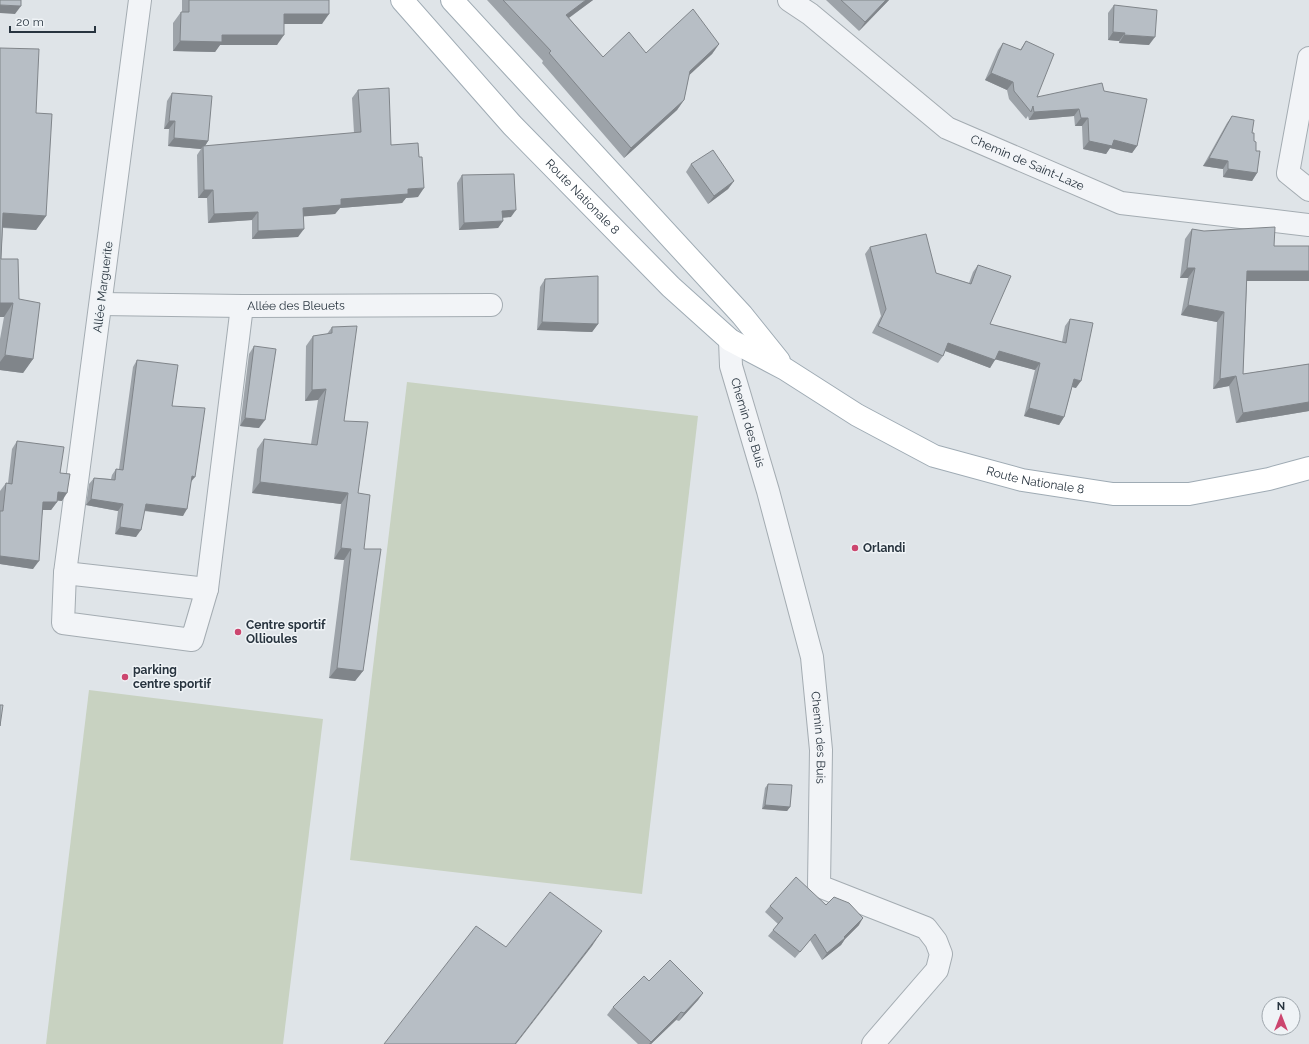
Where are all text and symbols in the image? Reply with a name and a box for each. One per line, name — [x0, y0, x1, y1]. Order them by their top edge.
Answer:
scale bar — [10, 8, 95, 34]
text: 20 m — [16, 15, 44, 29]
street label: Chemin de Saint-Laze — [968, 132, 1086, 193]
street label: Route Nationale 8 — [543, 156, 622, 237]
street label: Allée Marguerite — [90, 240, 116, 334]
street label: Allée des Bleuets — [247, 299, 345, 313]
street label: Chemin des Buis — [728, 376, 768, 469]
street label: Route Nationale 8 — [985, 464, 1085, 496]
place label: Orlandi — [863, 541, 905, 555]
marker: Orlandi — [850, 543, 860, 553]
place label: Centre sportif Ollioules — [246, 618, 326, 646]
marker: Centre sportif Ollioules — [233, 627, 243, 637]
place label: parking centre sportif — [133, 663, 211, 691]
marker: parking centre sportif — [120, 672, 130, 682]
street label: Chemin des Buis — [808, 691, 828, 784]
north arrow — [1261, 996, 1301, 1036]
text: N — [1277, 1000, 1285, 1013]

